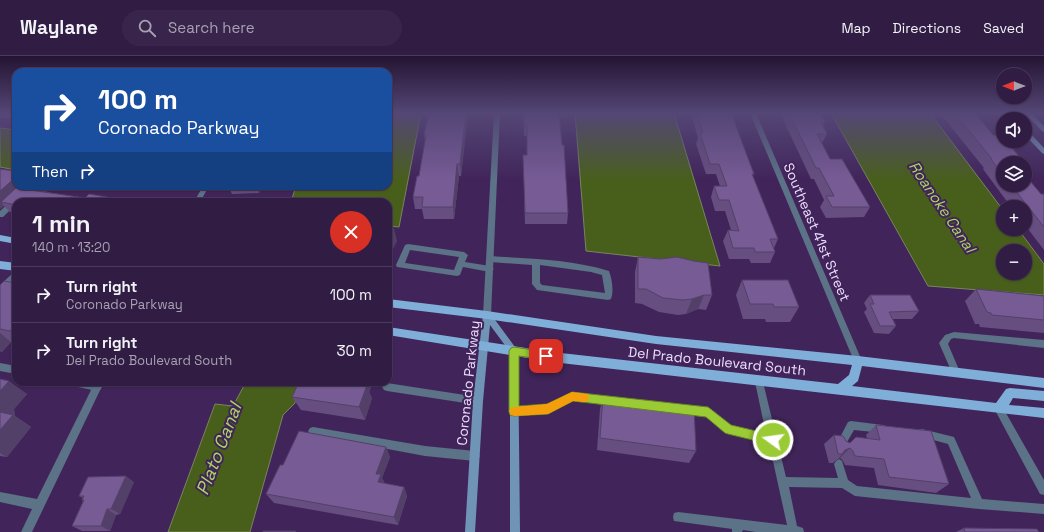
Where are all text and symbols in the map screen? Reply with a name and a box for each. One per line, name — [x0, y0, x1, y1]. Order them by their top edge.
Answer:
search box — [122, 10, 402, 46]
text: Waylane — [20, 15, 98, 40]
icon: search — [136, 17, 158, 39]
text: Search here — [168, 18, 255, 37]
text: Map — [841, 19, 871, 37]
text: Directions — [893, 19, 961, 37]
text: Saved — [983, 19, 1024, 37]
north arrow — [996, 68, 1032, 104]
map controls — [996, 68, 1032, 280]
text: 100 m — [98, 81, 178, 117]
icon: right — [32, 84, 84, 136]
button: sound — [996, 112, 1032, 148]
text: Coronado Parkway — [98, 116, 260, 139]
button: layers — [996, 156, 1032, 192]
water label: Roanoke Canal — [905, 157, 981, 258]
icon: right — [76, 160, 98, 182]
street label: Southeast 41st Street — [780, 160, 854, 304]
text: Then — [32, 162, 68, 181]
button: + — [996, 200, 1032, 236]
text: 1 min — [32, 208, 91, 239]
button: close — [330, 211, 372, 253]
text: 140 m · 13:20 — [32, 239, 110, 256]
button: − — [996, 244, 1032, 280]
text: Turn right — [66, 277, 137, 296]
icon: right — [32, 284, 54, 306]
text: 100 m — [330, 285, 372, 304]
text: Coronado Parkway — [66, 296, 183, 313]
street label: Coronado Parkway — [452, 320, 484, 446]
text: Turn right — [66, 333, 137, 352]
pin — [529, 339, 563, 373]
icon: right — [32, 340, 54, 362]
text: 30 m — [337, 341, 372, 360]
street label: Del Prado Boulevard South — [627, 343, 807, 379]
icon: arrive — [535, 345, 557, 367]
text: Del Prado Boulevard South — [66, 352, 232, 369]
water label: Plato Canal — [191, 397, 247, 498]
position arrow — [752, 419, 794, 461]

